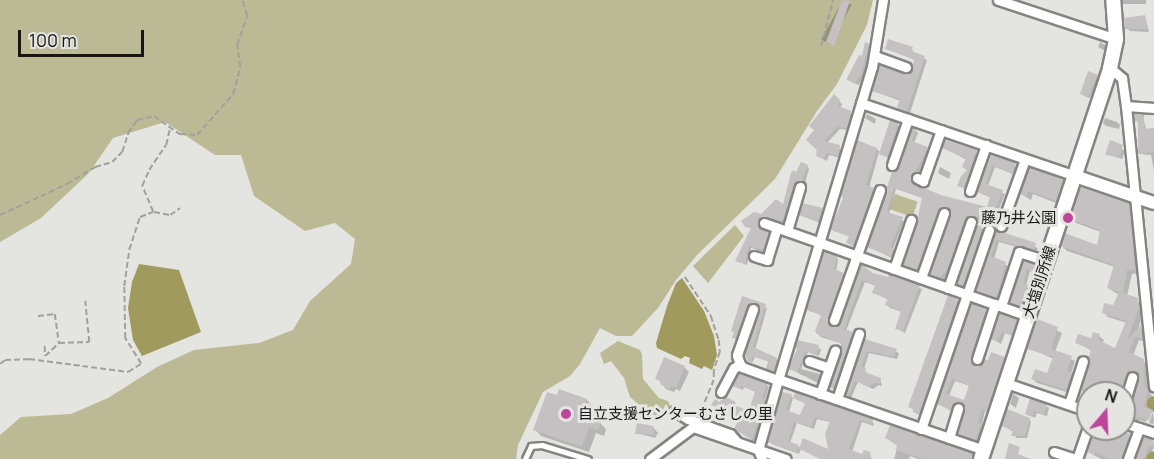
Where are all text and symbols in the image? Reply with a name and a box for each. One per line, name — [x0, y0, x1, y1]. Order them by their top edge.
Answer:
scale bar — [21, 18, 147, 56]
text: 100 m — [29, 28, 77, 52]
place label: 藤乃井公園 — [981, 209, 1056, 227]
marker: 藤乃井公園 — [1061, 211, 1075, 225]
street label: 大塩別所線 — [1019, 244, 1059, 320]
north arrow — [1076, 381, 1136, 441]
text: N — [1102, 384, 1120, 408]
place label: 自立支援センターむさしの里 — [578, 405, 773, 423]
marker: 自立支援センターむさしの里 — [559, 407, 573, 421]

